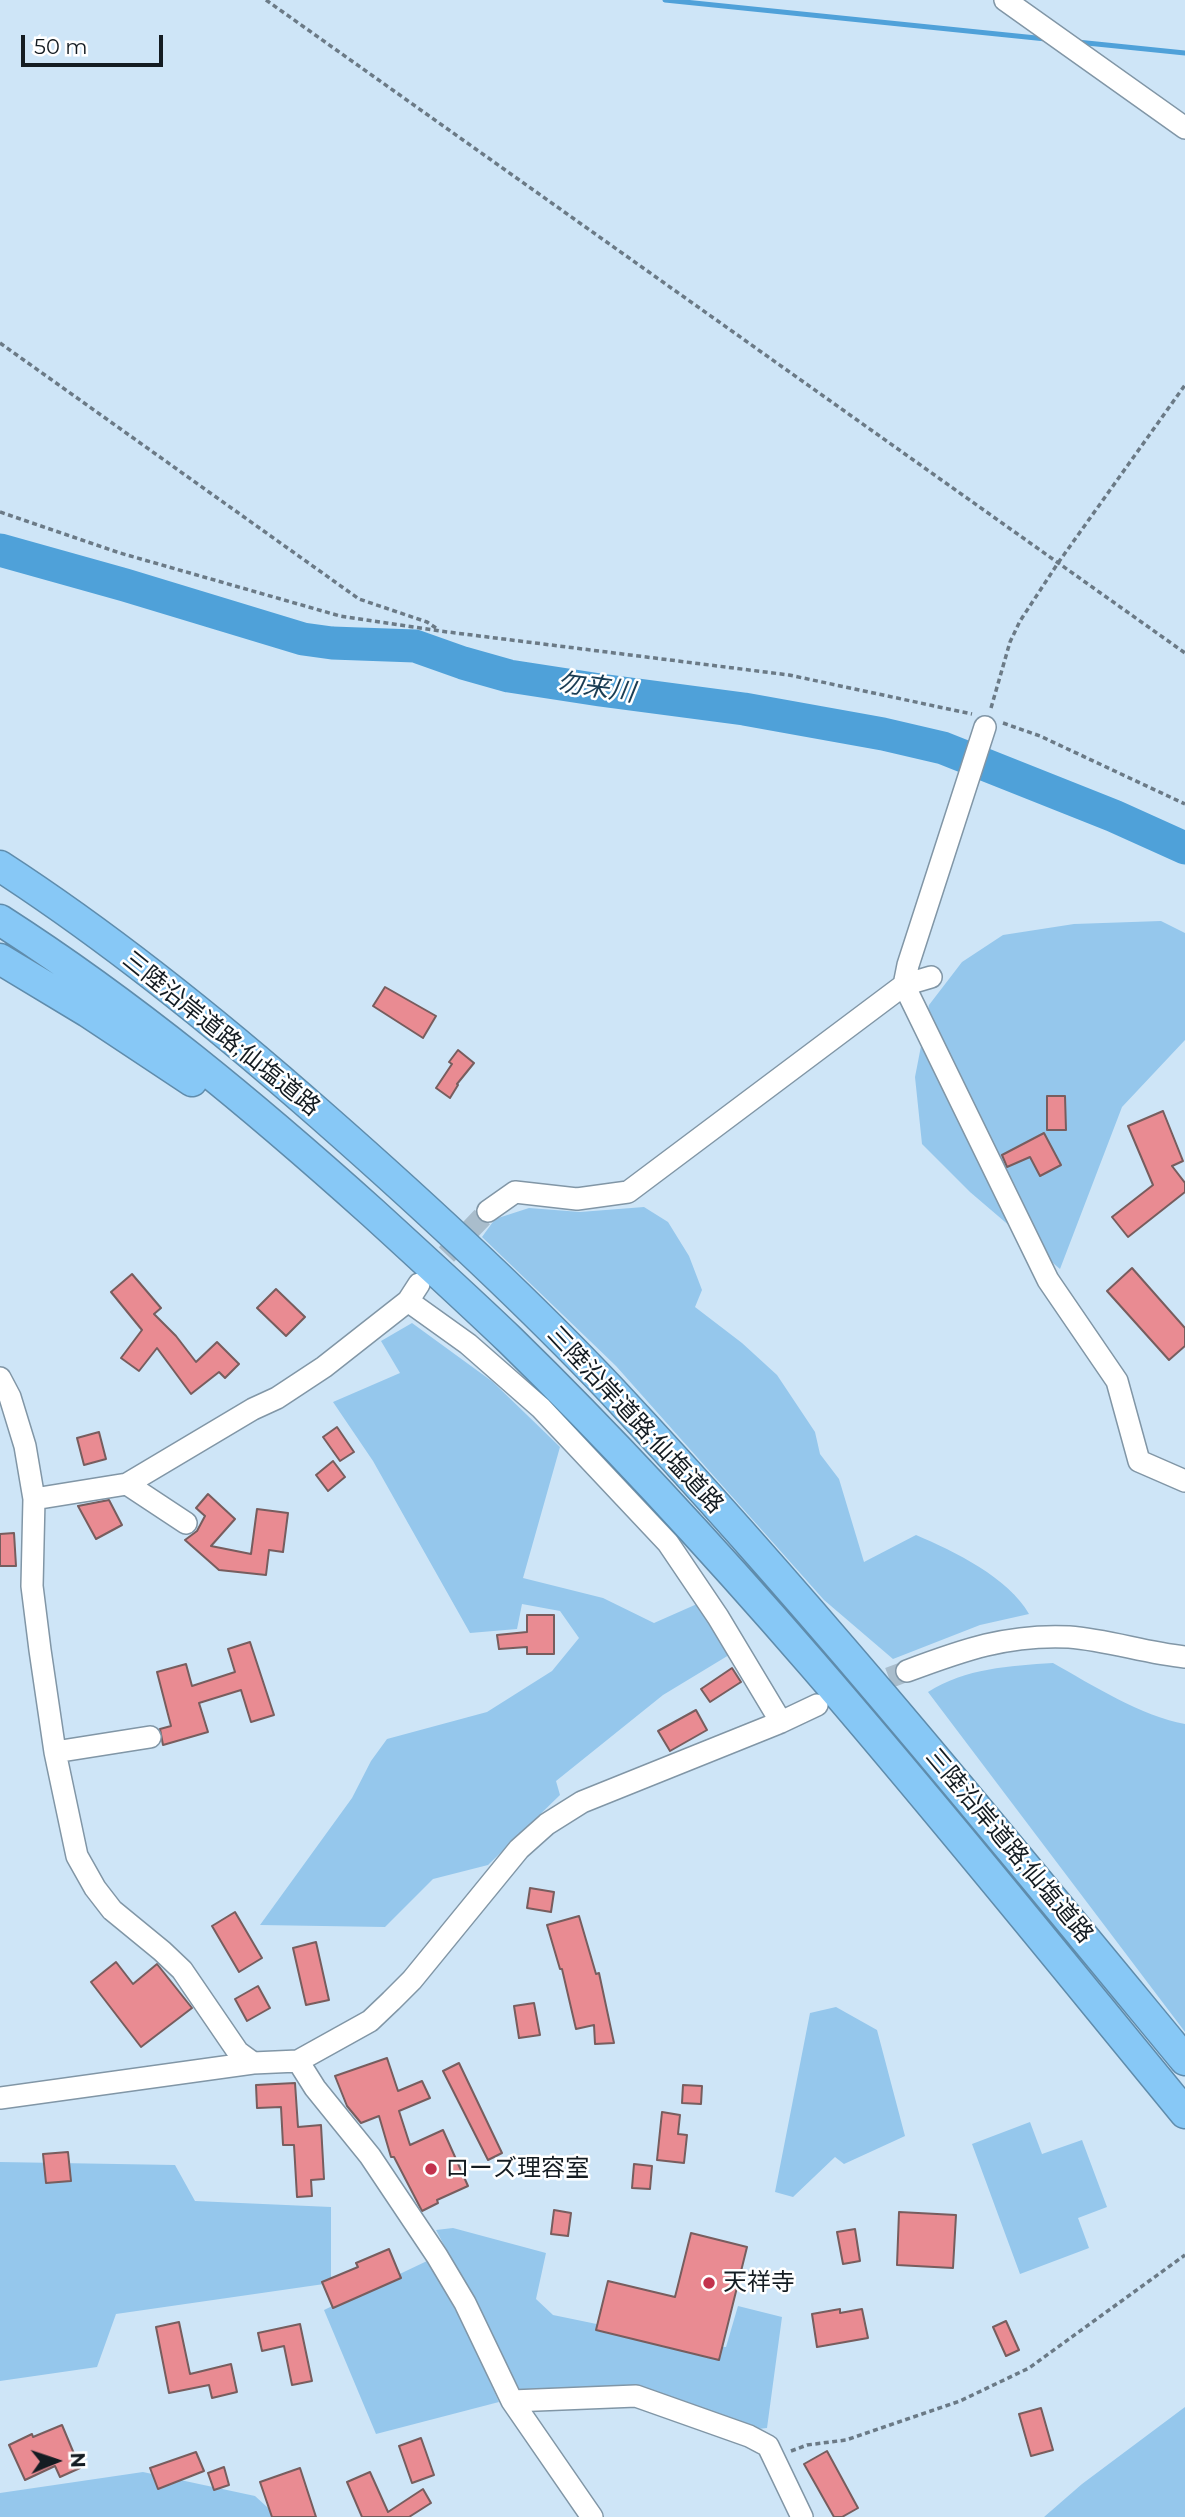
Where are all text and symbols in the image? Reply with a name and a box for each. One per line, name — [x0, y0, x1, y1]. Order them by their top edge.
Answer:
scale bar — [24, 21, 166, 65]
text: 50 m — [34, 34, 88, 59]
water label: 勿来川 — [555, 667, 637, 709]
street label: 三陸沿岸道路;仙塩道路 — [117, 946, 325, 1122]
street label: 三陸沿岸道路;仙塩道路 — [541, 1321, 729, 1519]
street label: 三陸沿岸道路;仙塩道路 — [919, 1743, 1099, 1949]
place label: ローズ理容室 — [445, 2155, 589, 2183]
marker: ローズ理容室 — [423, 2161, 439, 2177]
place label: 天祥寺 — [723, 2269, 795, 2297]
marker: 天祥寺 — [701, 2275, 717, 2291]
north arrow — [21, 2426, 91, 2496]
text: N — [66, 2452, 89, 2468]

